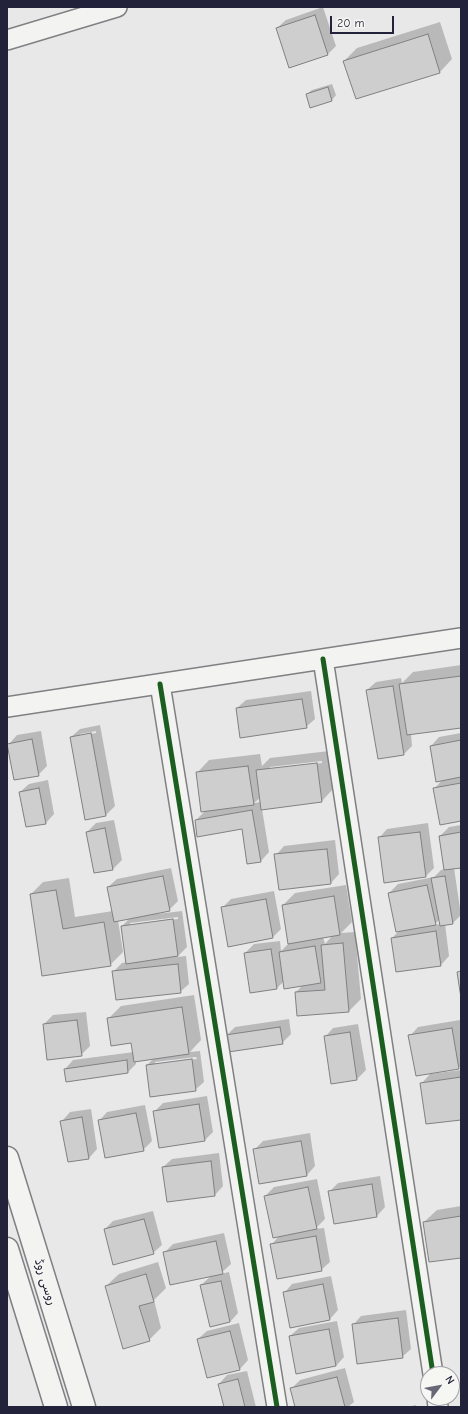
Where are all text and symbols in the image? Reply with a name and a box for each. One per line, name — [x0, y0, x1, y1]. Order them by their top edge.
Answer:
scale bar — [332, 8, 396, 34]
text: 20 m — [337, 16, 365, 30]
street label: روسی روڈ — [31, 1257, 59, 1307]
north arrow — [420, 1366, 460, 1406]
text: N — [442, 1373, 457, 1386]

